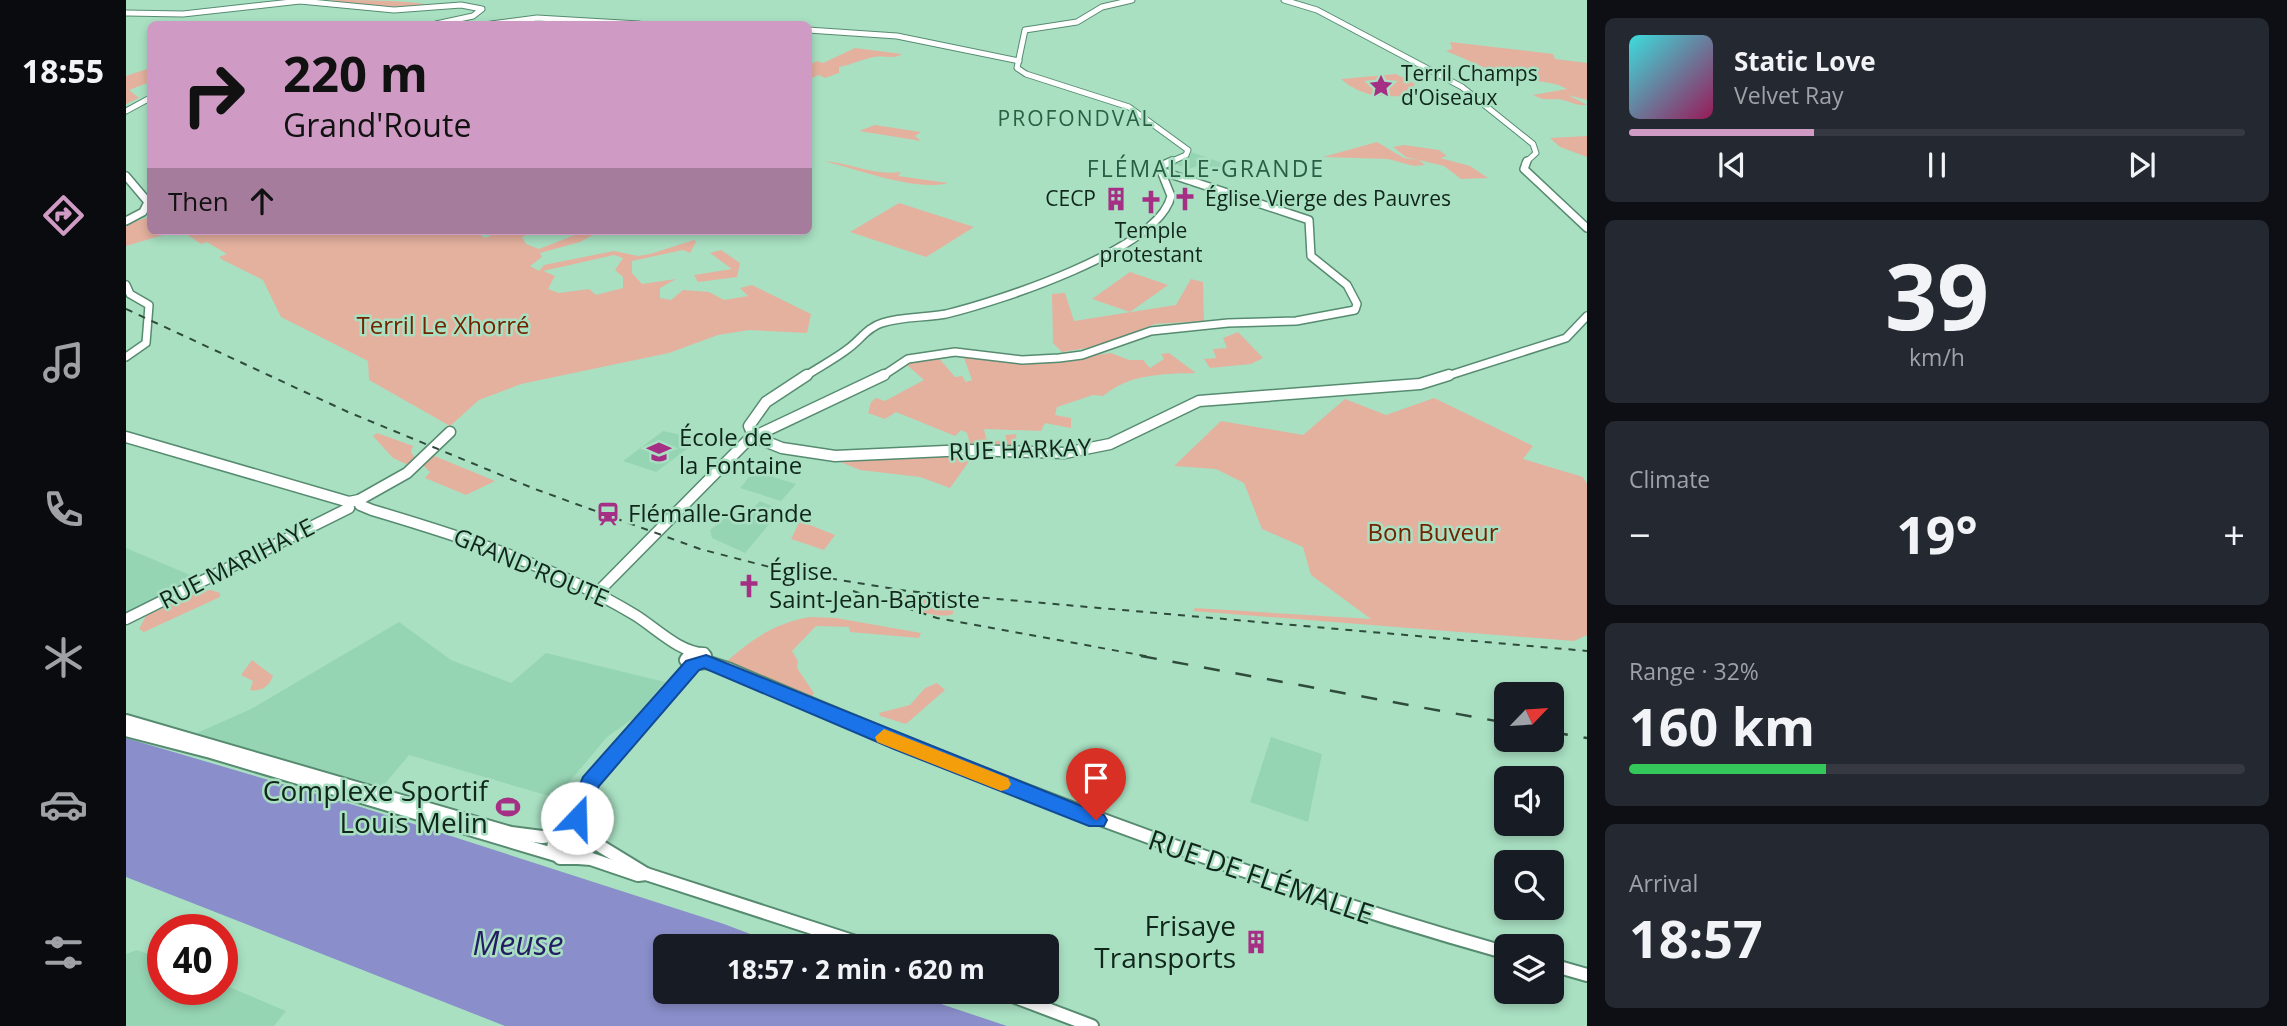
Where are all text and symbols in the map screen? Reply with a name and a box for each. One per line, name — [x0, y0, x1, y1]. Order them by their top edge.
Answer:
text: 220 m — [283, 40, 428, 106]
text: Static Love — [1734, 43, 1876, 79]
text: 18:55 — [22, 49, 104, 92]
icon: right — [168, 49, 259, 140]
place label: Terril Champs d'Oiseaux — [1401, 59, 1538, 111]
place icon: Terril Champs d'Oiseaux — [1367, 72, 1395, 100]
text: Velvet Ray — [1734, 79, 1844, 111]
text: Grand'Route — [283, 103, 471, 146]
district label: PROFONDVAL — [998, 104, 1154, 132]
icon: previous — [1713, 146, 1751, 184]
icon: pause — [1918, 146, 1956, 184]
icon: next — [2123, 146, 2161, 184]
district label: FLÉMALLE-GRANDE — [1087, 152, 1325, 184]
icon: ahead — [243, 182, 281, 220]
text: Then — [168, 183, 229, 219]
place label: CECP — [1045, 184, 1096, 212]
place label: Église Vierge des Pauvres — [1205, 184, 1451, 212]
building icon: CECP — [1102, 185, 1130, 213]
church icon: Église Vierge des Pauvres — [1171, 185, 1199, 213]
church icon: Temple protestant — [1137, 188, 1165, 216]
icon: directions — [39, 191, 88, 240]
place label: Temple protestant — [1100, 216, 1202, 268]
text: 39 — [1885, 233, 1989, 357]
park label: Terril Le Xhorré — [356, 308, 530, 341]
icon: music — [39, 338, 88, 387]
text: km/h — [1909, 341, 1965, 373]
place label: École de la Fontaine — [679, 420, 802, 481]
street label: RUE HARKAY — [948, 429, 1092, 467]
school or university icon: École de la Fontaine — [645, 438, 673, 466]
text: Climate — [1629, 463, 1710, 495]
icon: phone — [39, 485, 88, 534]
place label: Flémalle-Grande — [628, 496, 812, 529]
text: 19° — [1896, 498, 1978, 569]
station icon: Flémalle-Grande — [594, 500, 622, 528]
text: − — [1629, 508, 1651, 560]
text: + — [2223, 508, 2245, 560]
street label: RUE MARIHAYE — [153, 509, 319, 616]
park label: Bon Buveur — [1367, 515, 1499, 548]
street label: GRAND'ROUTE — [449, 519, 614, 614]
place label: Église Saint-Jean-Baptiste — [769, 554, 980, 615]
church icon: Église Saint-Jean-Baptiste — [735, 572, 763, 600]
icon: climate — [39, 633, 88, 682]
text: Range · 32% — [1629, 655, 1759, 687]
north arrow — [1494, 682, 1564, 752]
map controls — [1494, 682, 1564, 1004]
text: 160 km — [1629, 690, 1815, 761]
pin — [1066, 748, 1126, 820]
icon: arrive — [1077, 759, 1115, 797]
button: sound — [1494, 766, 1564, 836]
place label: Complexe Sportif Louis Melin — [263, 771, 490, 841]
icon: car — [39, 780, 88, 829]
position arrow — [540, 781, 614, 855]
sports icon: Complexe Sportif Louis Melin — [494, 793, 522, 821]
street label: RUE DE FLÉMALLE — [1144, 820, 1379, 932]
button: search — [1494, 850, 1564, 920]
text: Arrival — [1629, 867, 1698, 899]
text: 18:57 — [1629, 902, 1763, 973]
place label: Frisaye Transports — [1094, 906, 1236, 976]
speed limit sign: 40 — [147, 914, 238, 1005]
water label: Meuse — [473, 921, 563, 964]
icon: filters — [39, 928, 88, 977]
building icon: Frisaye Transports — [1242, 928, 1270, 956]
button: layers — [1494, 934, 1564, 1004]
text: 18:57 · 2 min · 620 m — [727, 951, 985, 987]

